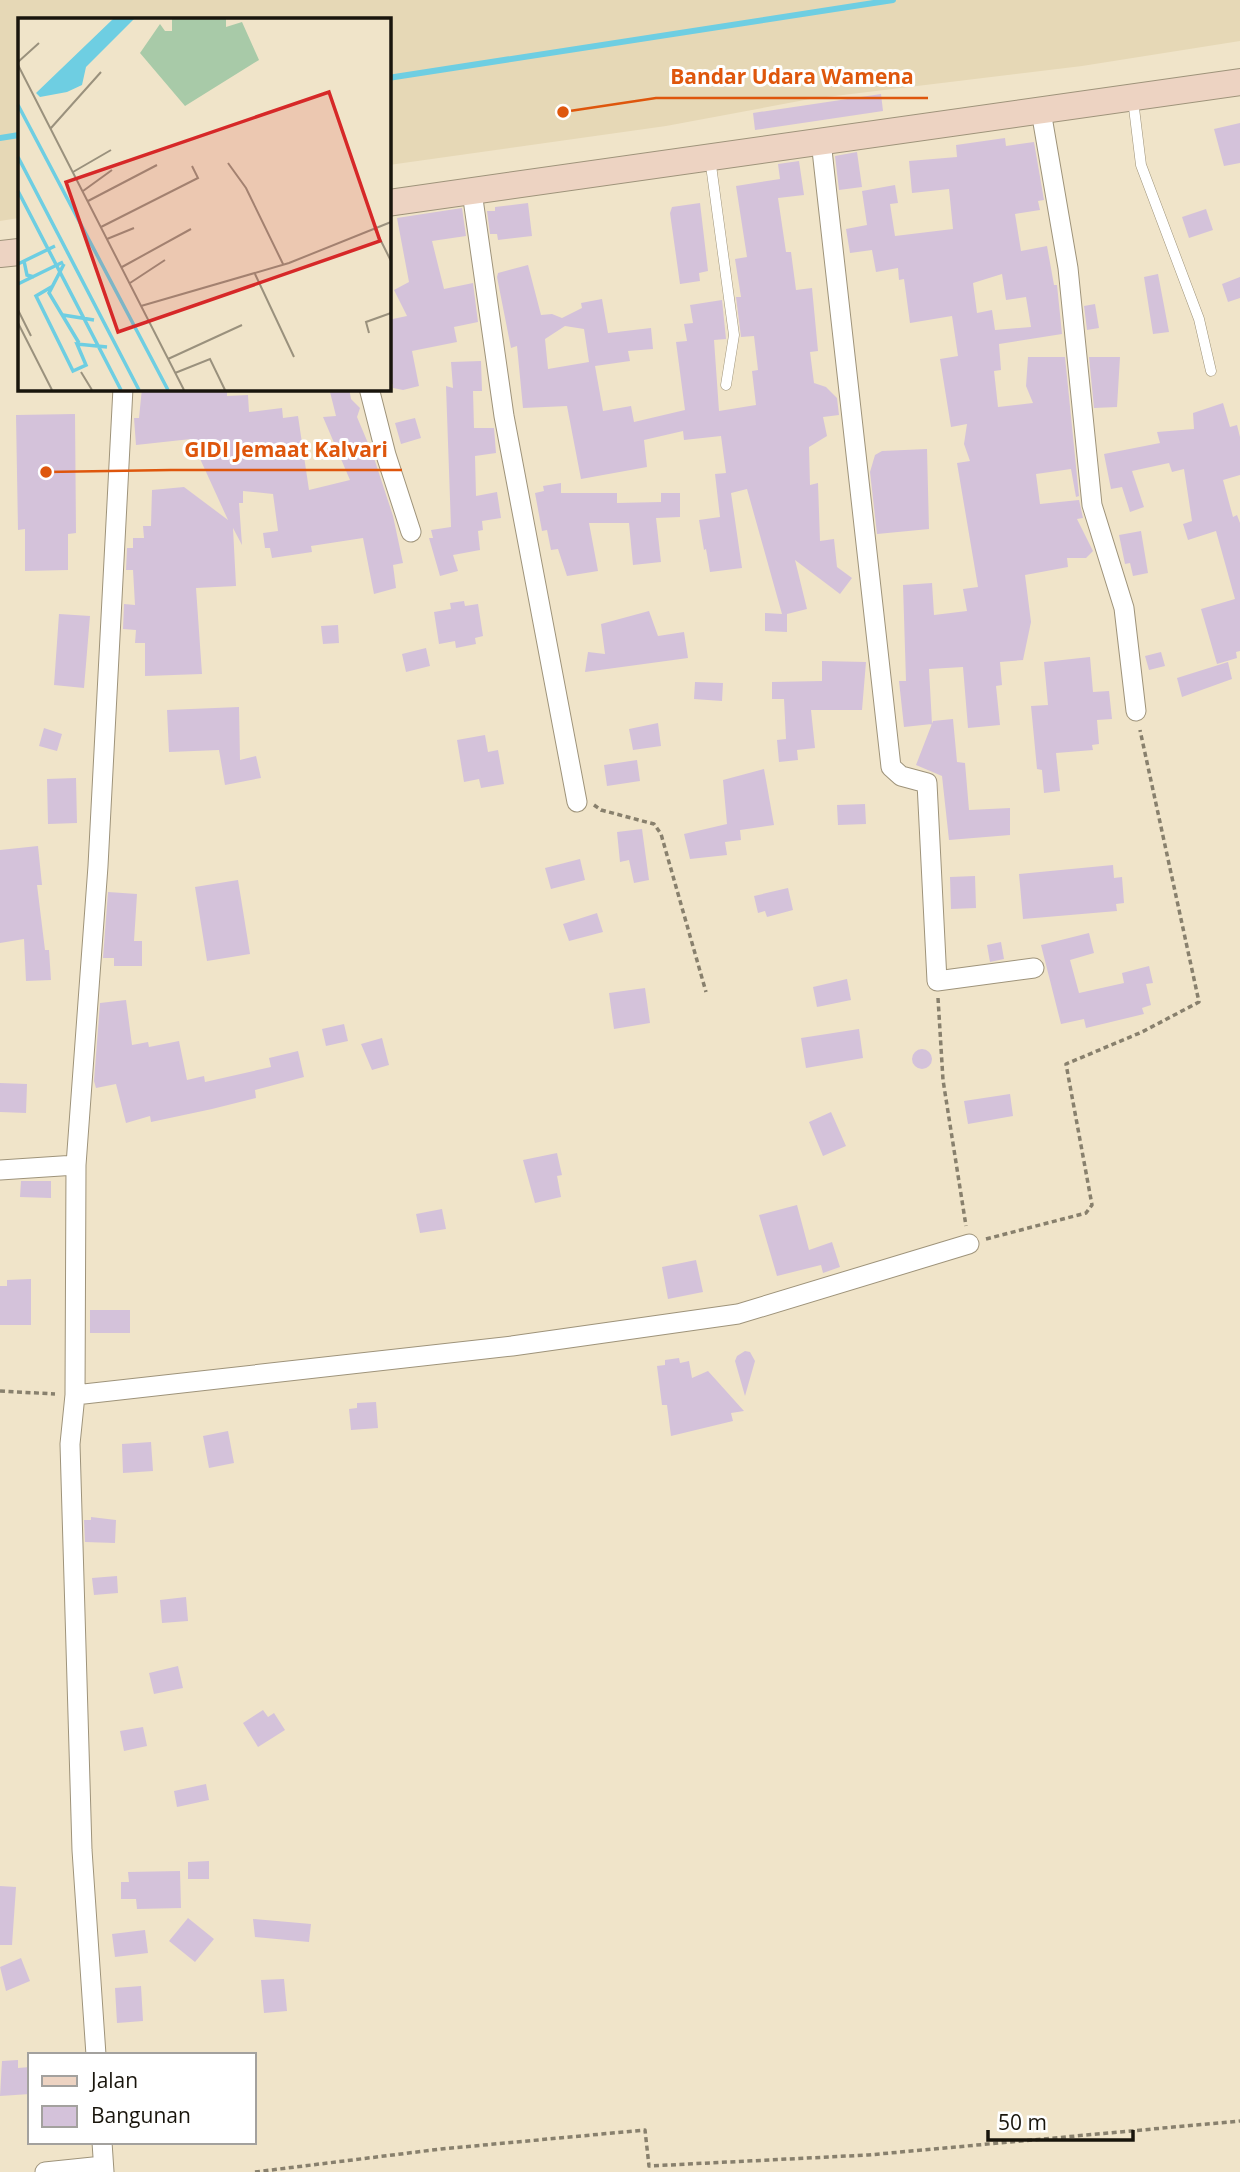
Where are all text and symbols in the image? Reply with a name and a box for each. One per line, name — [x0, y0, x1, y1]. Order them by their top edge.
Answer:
inset map — [18, 18, 390, 390]
callout: Bandar Udara Wamena — [656, 56, 928, 98]
text: Bandar Udara Wamena — [670, 62, 914, 90]
callout: GIDI Jemaat Kalvari — [171, 428, 402, 470]
text: GIDI Jemaat Kalvari — [184, 435, 388, 463]
legend — [28, 2053, 256, 2144]
text: Jalan — [89, 2066, 138, 2094]
scale bar — [988, 2098, 1133, 2142]
text: Bangunan — [91, 2101, 191, 2129]
text: 50 m — [998, 2108, 1047, 2136]

